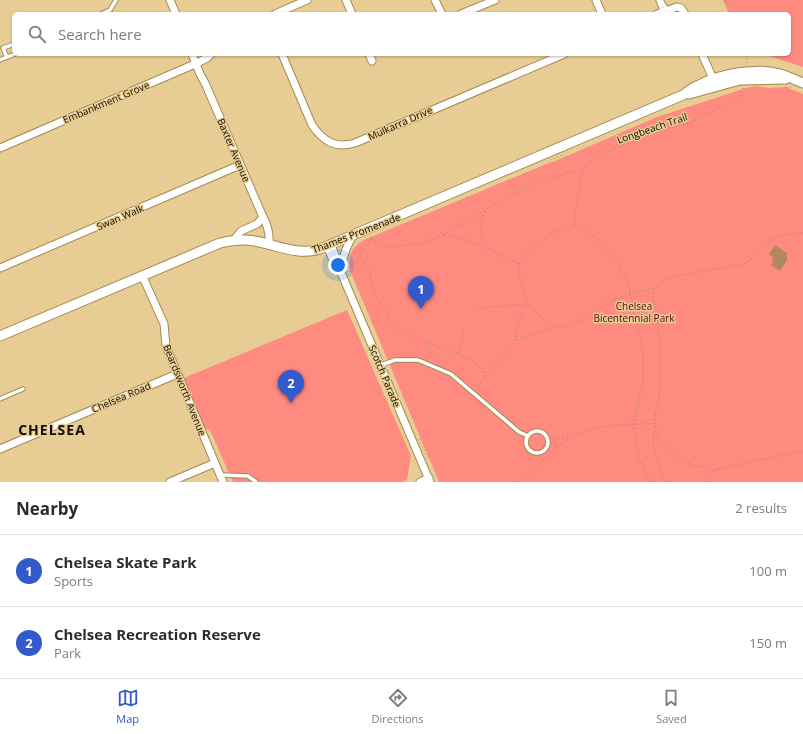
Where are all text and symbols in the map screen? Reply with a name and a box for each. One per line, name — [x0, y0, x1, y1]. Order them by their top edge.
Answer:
search box — [12, 12, 791, 56]
icon: search — [26, 23, 48, 45]
text: Search here — [58, 24, 142, 44]
street label: Embankment Grove — [60, 77, 152, 127]
street label: Mulkarra Drive — [366, 102, 435, 143]
street label: Longbeach Trail — [615, 109, 689, 147]
street label: Baxter Avenue — [214, 116, 254, 184]
street label: Swan Walk — [94, 200, 146, 233]
street label: Thames Promenade — [310, 210, 403, 256]
your location — [328, 255, 348, 275]
pin: 1 — [408, 276, 434, 309]
park label: Chelsea Bicentennial Park — [593, 299, 675, 325]
street label: Beardsworth Avenue — [160, 342, 210, 438]
street label: Scotch Parade — [366, 343, 405, 410]
pin: 2 — [278, 370, 304, 403]
street label: Chelsea Road — [89, 378, 153, 416]
district label: CHELSEA — [18, 420, 86, 439]
text: Nearby — [16, 497, 78, 520]
text: 2 results — [735, 499, 787, 517]
text: Chelsea Skate Park — [54, 552, 197, 572]
text: 1 — [25, 562, 33, 580]
text: 100 m — [749, 562, 787, 580]
text: Sports — [54, 572, 93, 590]
text: Chelsea Recreation Reserve — [54, 624, 261, 644]
text: 2 — [25, 634, 33, 652]
text: 150 m — [749, 634, 787, 652]
text: Park — [54, 644, 81, 662]
tab: Map — [116, 687, 139, 726]
tab: Directions — [372, 687, 424, 726]
tab: Saved — [656, 687, 687, 726]

